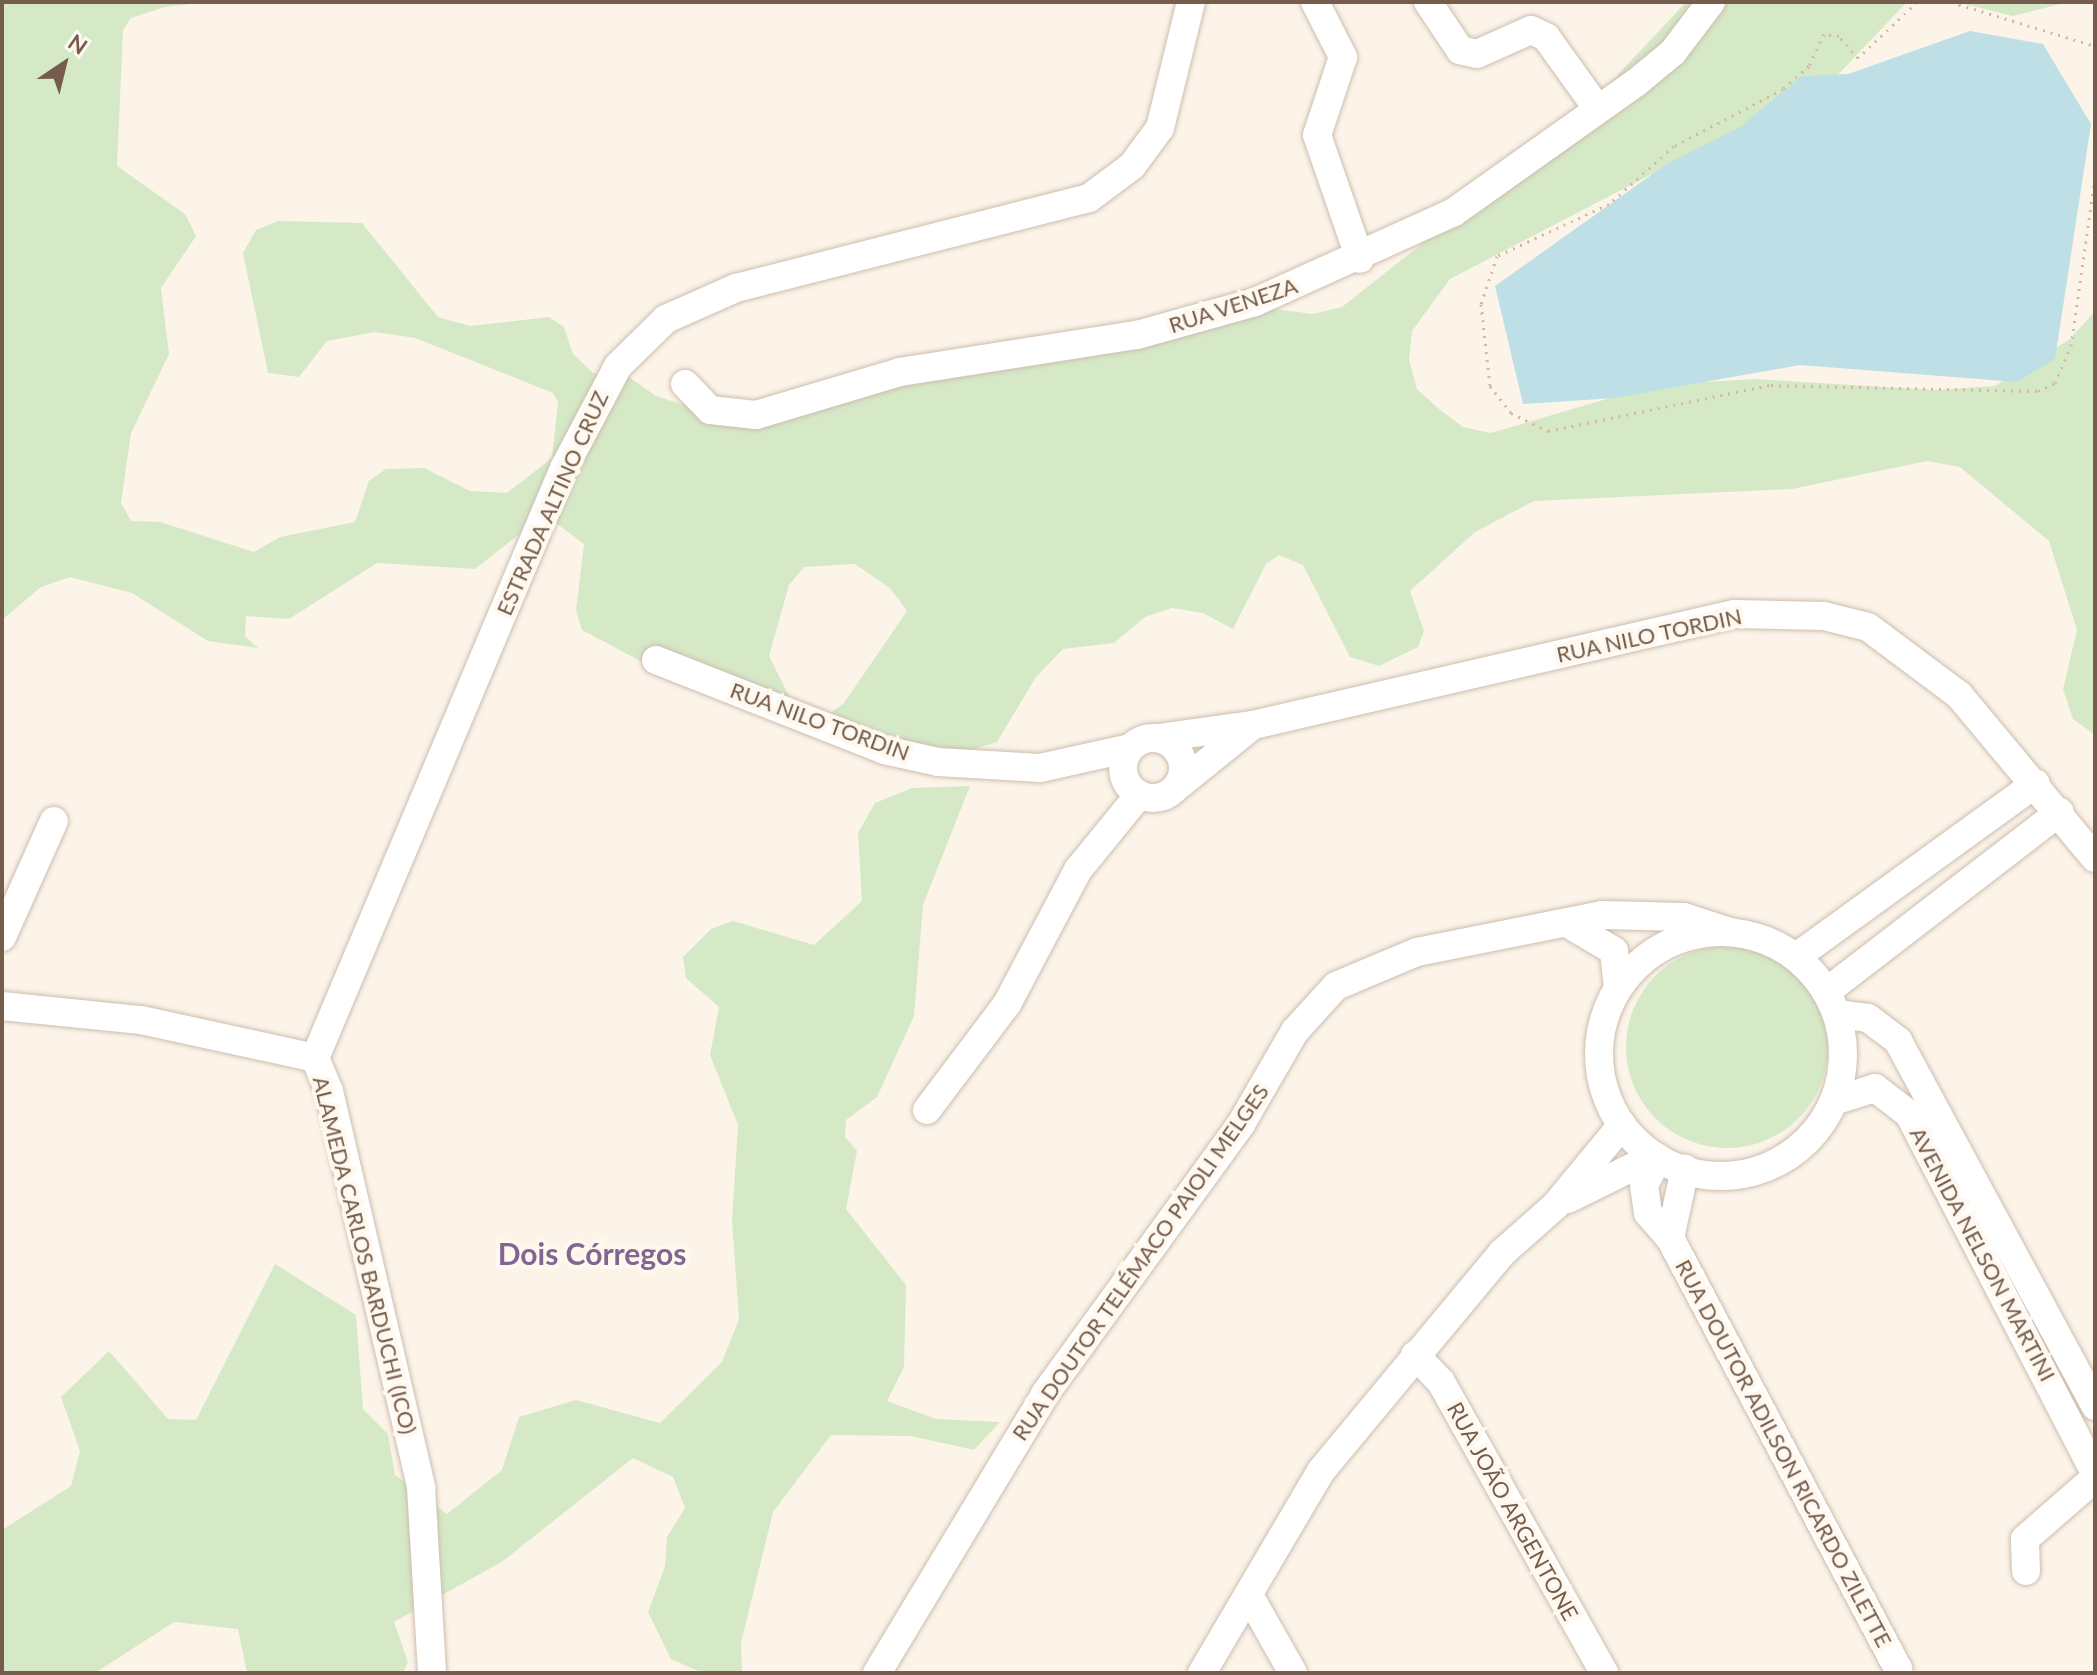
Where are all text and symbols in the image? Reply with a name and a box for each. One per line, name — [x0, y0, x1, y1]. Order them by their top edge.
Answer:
north arrow — [24, 24, 104, 104]
text: N — [63, 28, 93, 60]
street label: RUA VENEZA — [1165, 272, 1301, 338]
street label: ESTRADA ALTINO CRUZ — [490, 386, 614, 620]
street label: RUA NILO TORDIN — [1553, 602, 1745, 668]
street label: RUA NILO TORDIN — [726, 676, 914, 766]
street label: ALAMEDA CARLOS BARDUCHI (ICO) — [308, 1073, 422, 1437]
street label: RUA DOUTOR TELÉMACO PAIOLI MELGES — [1006, 1078, 1274, 1446]
street label: AVENIDA NELSON MARTINI — [1905, 1122, 2061, 1386]
district label: Dois Córregos — [498, 1235, 686, 1271]
street label: RUA DOUTOR ADILSON RICARDO ZILETTE — [1670, 1254, 1898, 1652]
street label: RUA JOÃO ARGENTONE — [1441, 1396, 1585, 1626]

